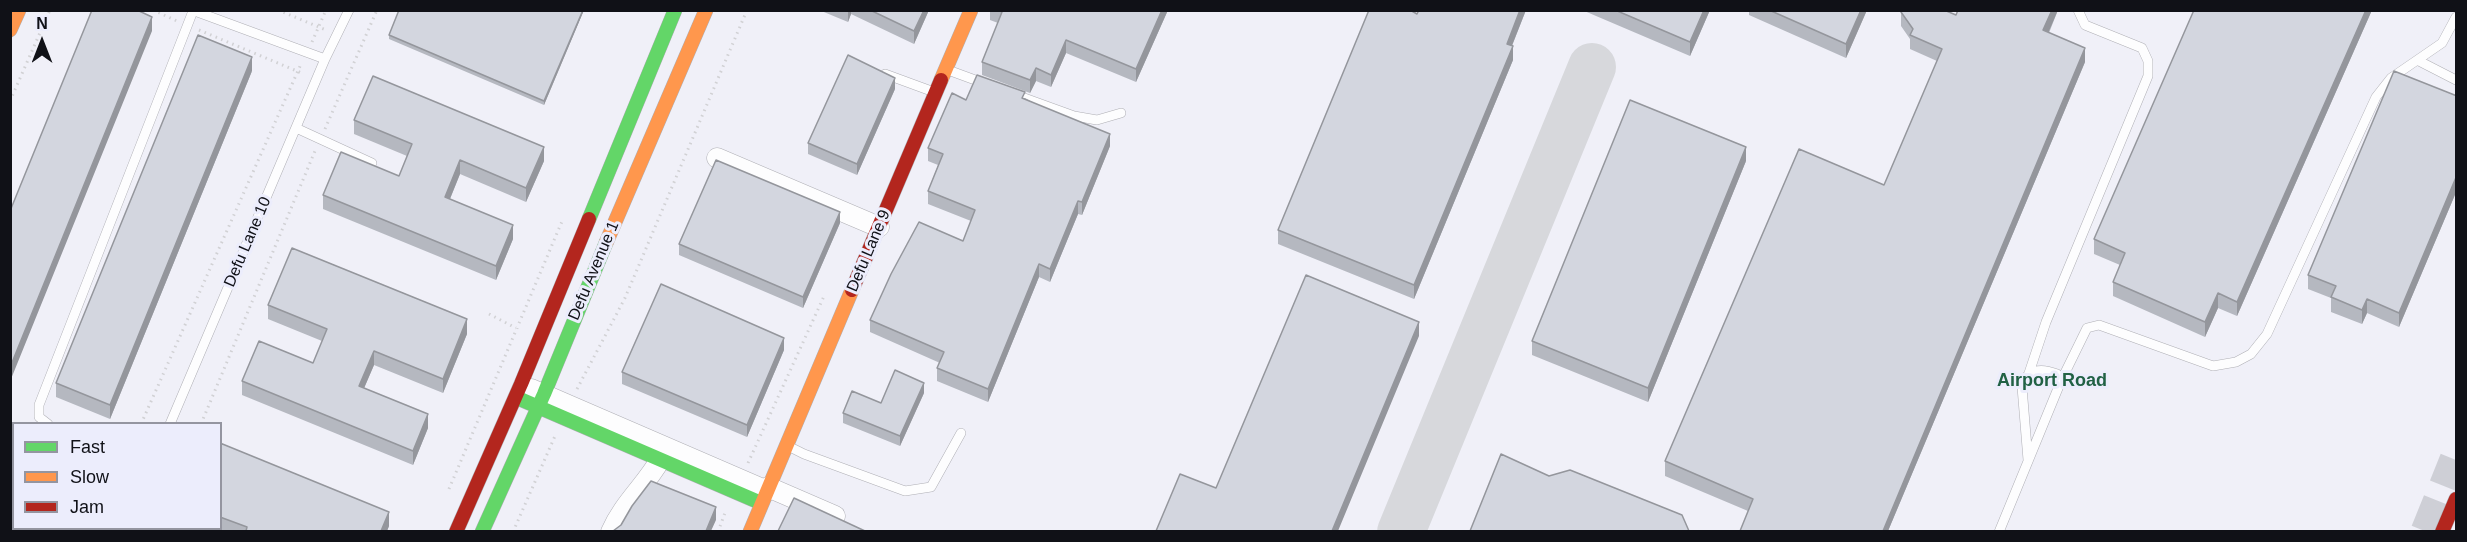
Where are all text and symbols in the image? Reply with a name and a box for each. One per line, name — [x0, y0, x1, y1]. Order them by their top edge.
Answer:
north arrow — [12, 12, 72, 72]
text: N — [36, 15, 48, 32]
street label: Defu Lane 10 — [220, 194, 276, 290]
street label: Defu Lane 9 — [843, 207, 895, 295]
street label: Defu Avenue 1 — [565, 219, 623, 323]
district label: Airport Road — [1997, 370, 2107, 392]
legend — [12, 422, 222, 530]
text: Fast — [70, 437, 105, 457]
text: Slow — [70, 467, 109, 487]
text: Jam — [70, 497, 104, 517]

